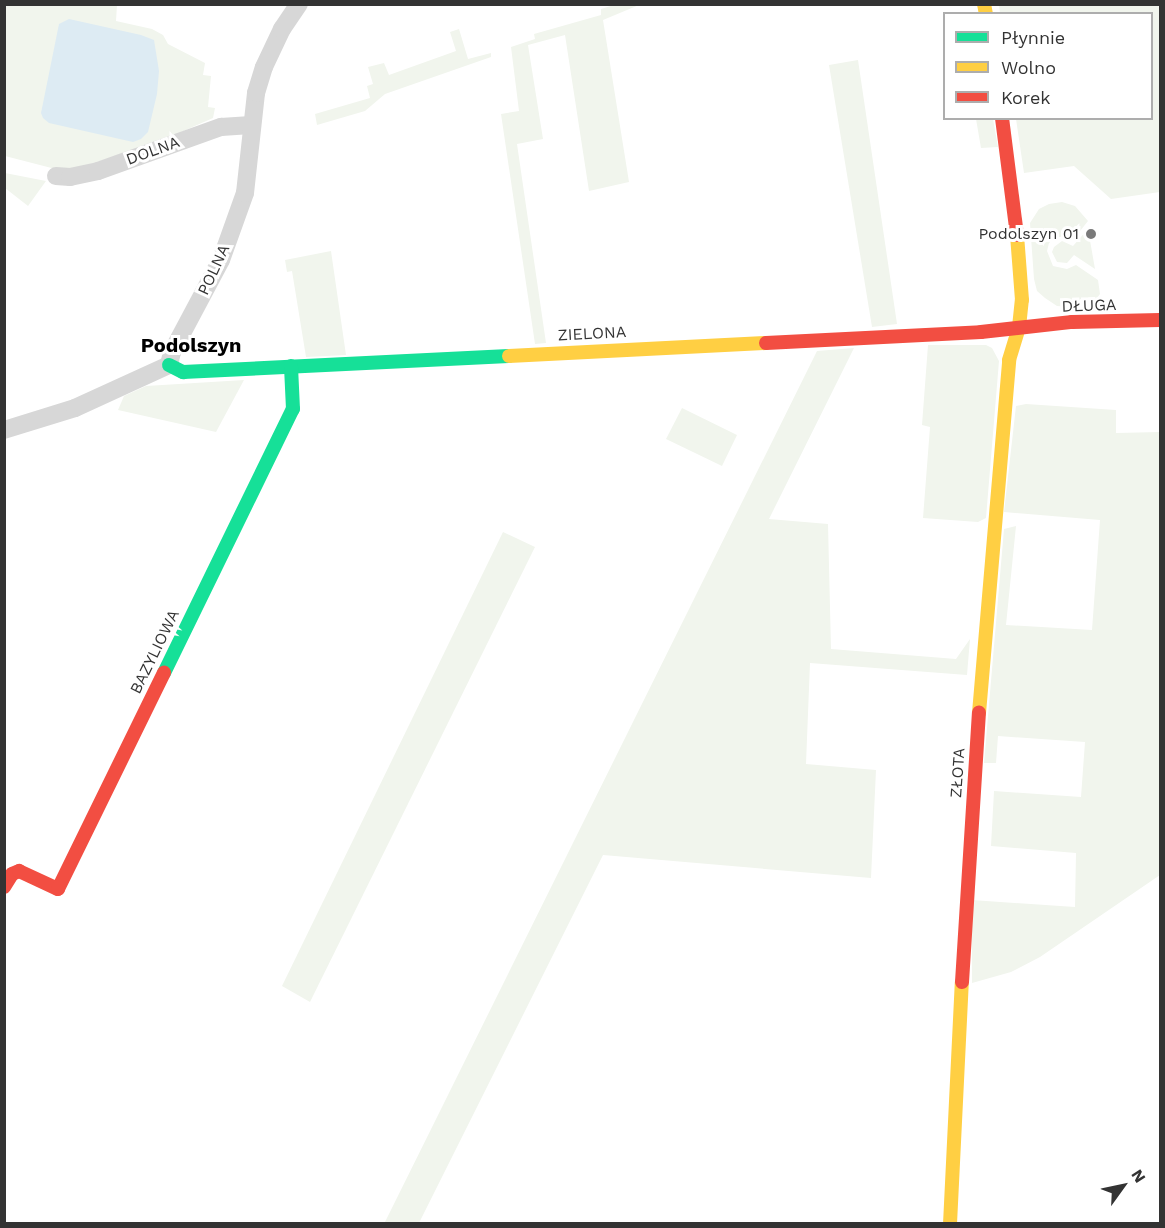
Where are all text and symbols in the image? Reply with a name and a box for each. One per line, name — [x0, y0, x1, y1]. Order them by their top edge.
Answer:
legend — [943, 12, 1153, 120]
text: Płynnie — [1001, 27, 1065, 48]
text: Wolno — [1001, 57, 1056, 78]
text: Korek — [1001, 87, 1051, 108]
street label: DOLNA — [124, 133, 182, 169]
place label: Podolszyn 01 — [978, 224, 1079, 244]
marker: Podolszyn 01 — [1084, 227, 1098, 241]
street label: POLNA — [194, 242, 234, 298]
street label: DŁUGA — [1061, 295, 1117, 317]
street label: ZIELONA — [557, 323, 627, 345]
district label: Podolszyn — [141, 333, 241, 357]
street label: BAZYLIOWA — [126, 607, 184, 697]
street label: ZŁOTA — [947, 747, 969, 799]
north arrow — [1093, 1156, 1153, 1216]
text: N — [1127, 1166, 1150, 1186]

